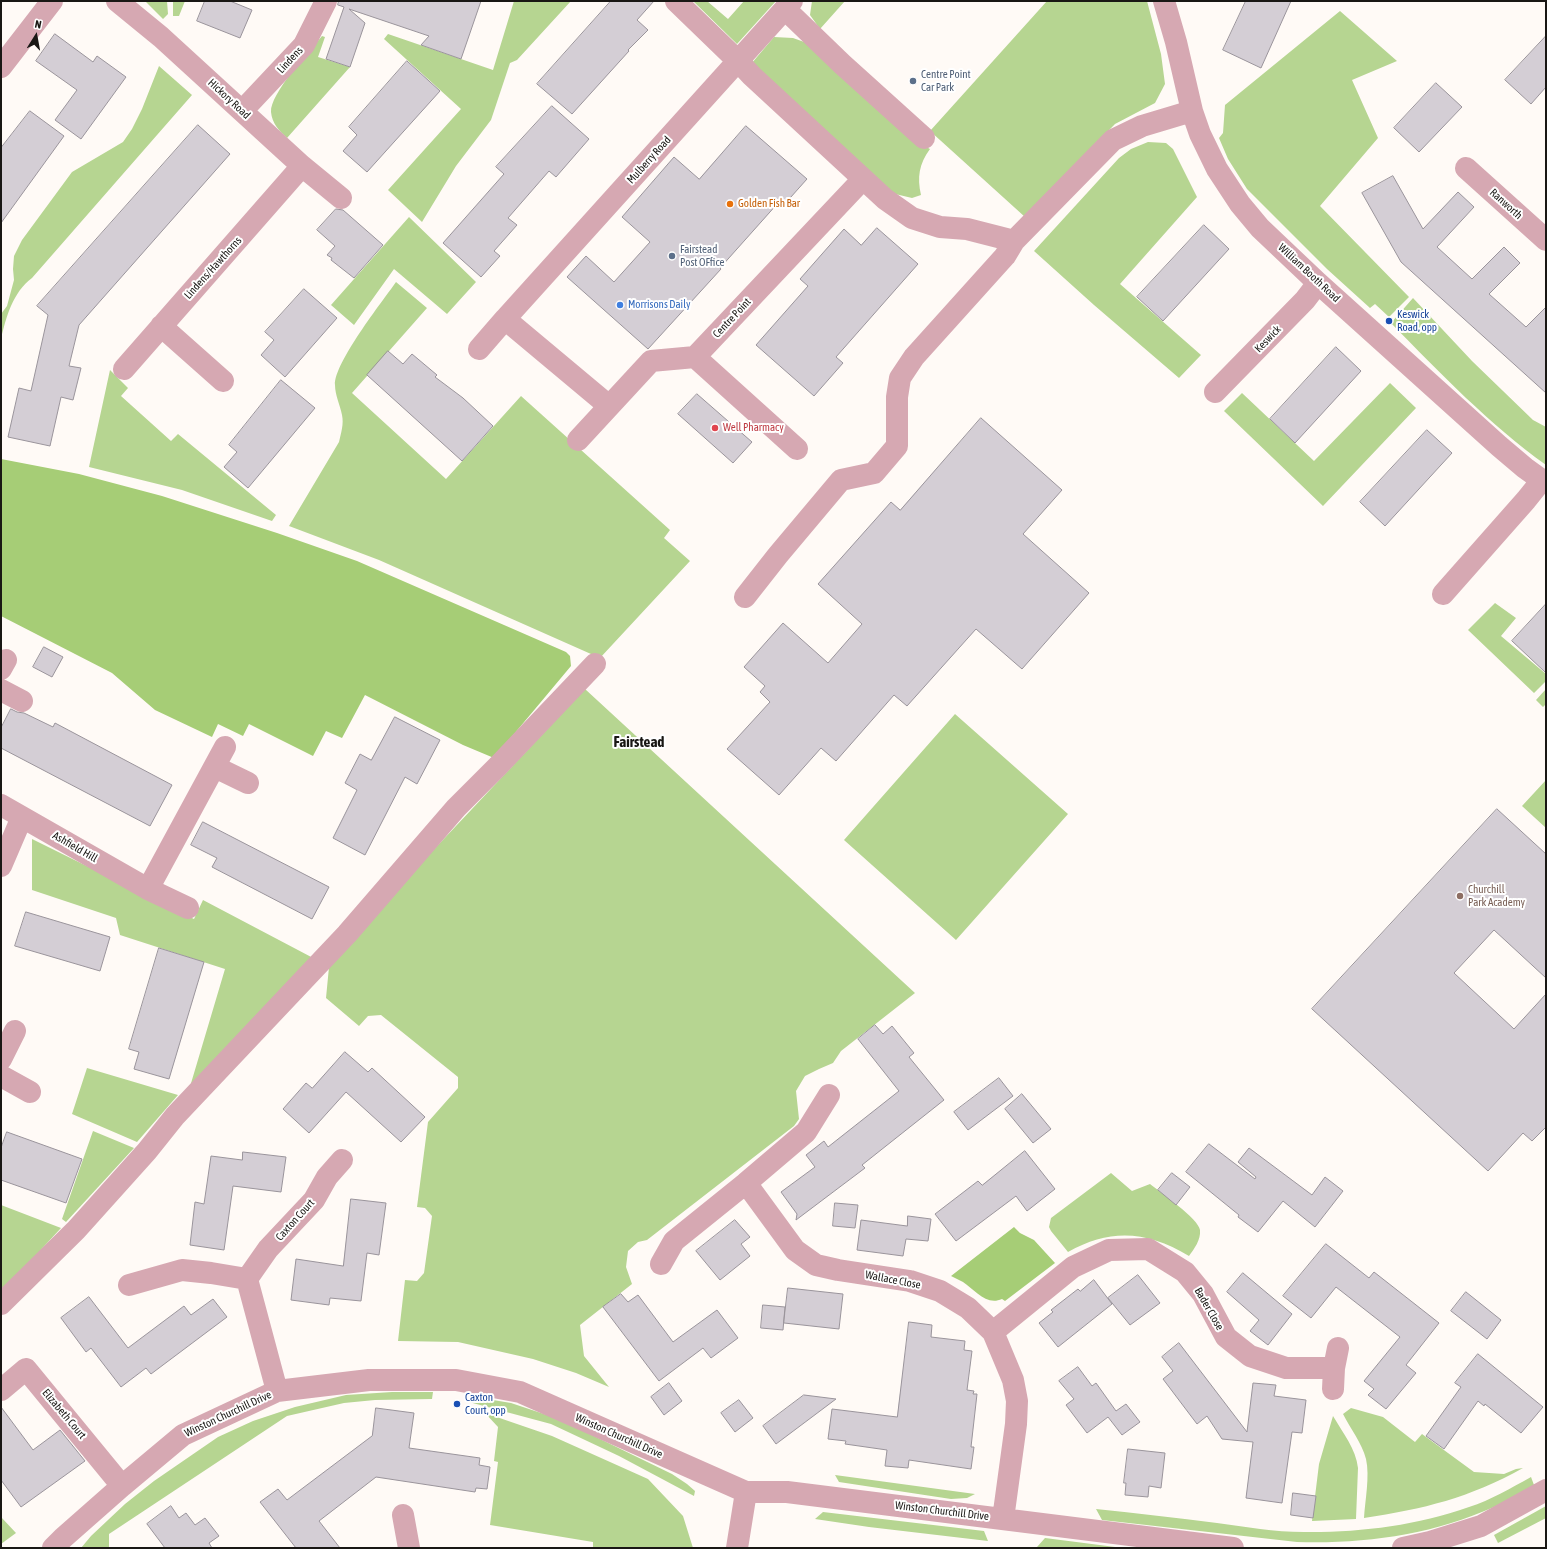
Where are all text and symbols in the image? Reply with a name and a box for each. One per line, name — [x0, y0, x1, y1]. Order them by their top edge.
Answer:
north arrow — [16, 16, 56, 56]
text: N — [34, 18, 43, 31]
street label: Lindens — [274, 44, 306, 76]
place label: Centre Point Car Park — [921, 68, 971, 94]
street label: Hickory Road — [205, 76, 253, 122]
marker: Centre Point Car Park — [908, 76, 918, 86]
street label: Mulberry Road — [624, 134, 674, 186]
street label: Ranworth — [1487, 186, 1525, 222]
place label: Golden Fish Bar — [738, 197, 800, 211]
marker: Golden Fish Bar — [725, 199, 735, 209]
street label: Lindens/Hawthorns — [182, 234, 244, 302]
street label: William Booth Road — [1275, 241, 1343, 305]
place label: Fairstead Post OFfice — [680, 243, 724, 269]
marker: Fairstead Post OFfice — [667, 251, 677, 261]
street label: Centre Point — [710, 295, 754, 341]
place label: Morrisons Daily — [628, 298, 690, 312]
marker: Morrisons Daily — [615, 300, 625, 310]
place label: Keswick Road, opp — [1397, 308, 1437, 334]
marker: Keswick Road, opp — [1384, 316, 1394, 326]
street label: Keswick — [1252, 323, 1284, 355]
place label: Well Pharmacy — [723, 421, 784, 435]
marker: Well Pharmacy — [710, 423, 720, 433]
district label: Fairstead — [614, 733, 664, 751]
street label: Ashfield Hill — [50, 829, 100, 865]
place label: Churchill Park Academy — [1468, 883, 1525, 909]
marker: Churchill Park Academy — [1455, 891, 1465, 901]
street label: Caxton Court — [273, 1197, 317, 1243]
street label: Wallace Close — [864, 1268, 922, 1292]
street label: Bader Close — [1192, 1285, 1226, 1333]
street label: Elizabeth Court — [39, 1386, 89, 1442]
street label: Winston Churchill Drive — [182, 1388, 274, 1440]
place label: Caxton Court, opp — [465, 1391, 506, 1417]
marker: Caxton Court, opp — [452, 1399, 462, 1409]
street label: Winston Churchill Drive — [573, 1411, 665, 1461]
street label: Winston Churchill Drive — [894, 1499, 990, 1523]

